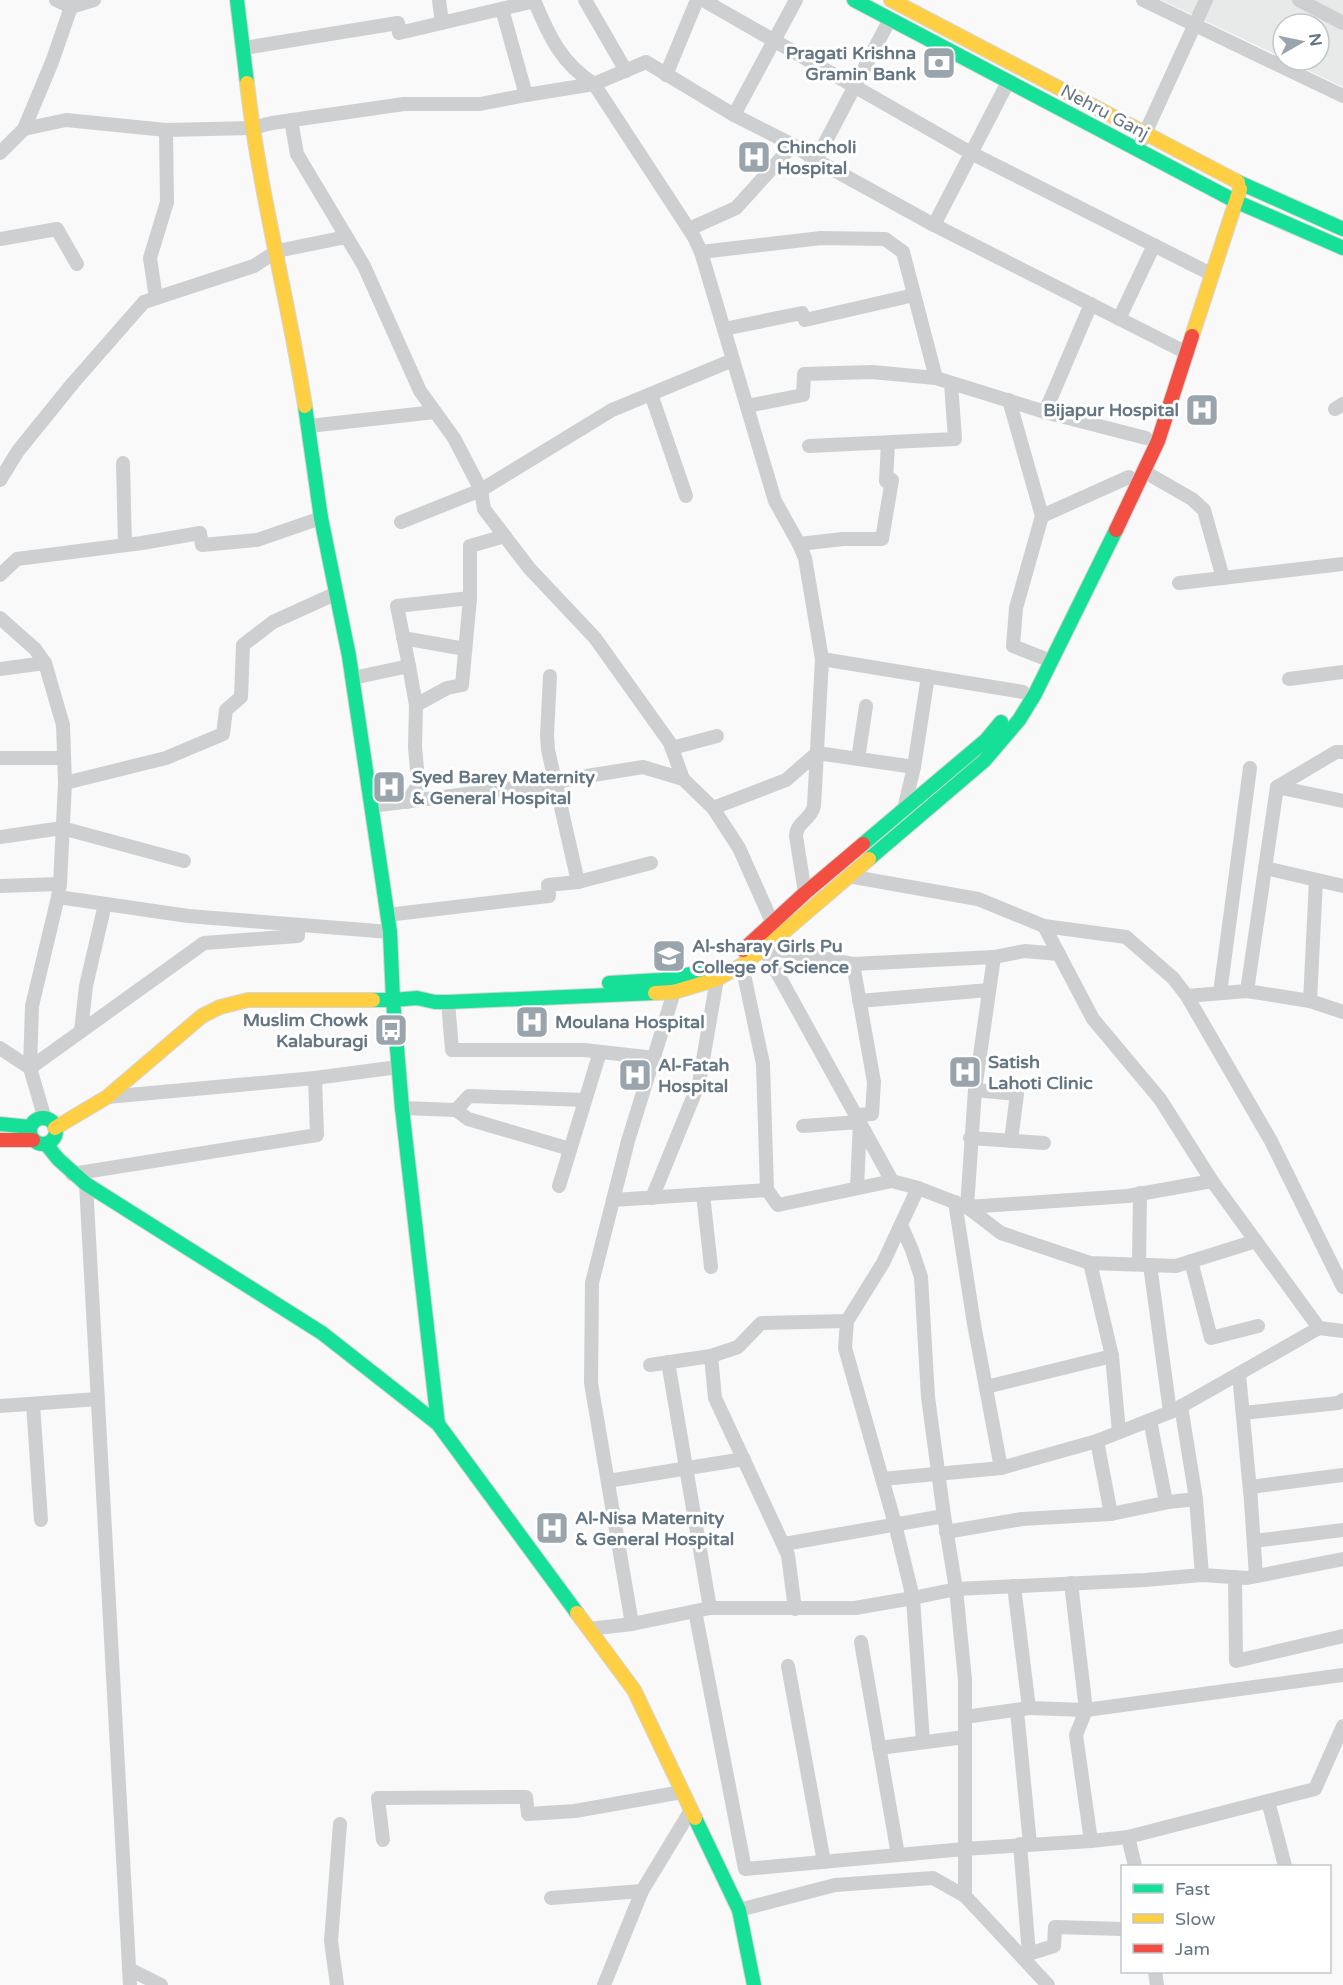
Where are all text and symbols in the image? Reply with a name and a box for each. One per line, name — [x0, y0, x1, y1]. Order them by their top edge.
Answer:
north arrow — [1271, 12, 1331, 72]
text: N — [1304, 32, 1326, 48]
place label: Pragati Krishna Gramin Bank — [786, 42, 916, 85]
bank icon: Pragati Krishna Gramin Bank — [921, 45, 957, 81]
street label: Nehru Ganj — [1057, 79, 1153, 145]
place label: Chincholi Hospital — [777, 136, 856, 179]
hospital icon: Chincholi Hospital — [736, 139, 772, 175]
hospital icon: Bijapur Hospital — [1184, 392, 1220, 428]
place label: Bijapur Hospital — [1043, 399, 1179, 421]
place label: Syed Barey Maternity & General Hospital — [412, 766, 595, 809]
hospital icon: Syed Barey Maternity & General Hospital — [371, 769, 407, 805]
place label: Al-sharay Girls Pu College of Science — [692, 935, 849, 978]
school or university icon: Al-sharay Girls Pu College of Science — [651, 938, 687, 974]
hospital icon: Moulana Hospital — [514, 1004, 550, 1040]
place label: Muslim Chowk Kalaburagi — [243, 1009, 368, 1052]
place label: Moulana Hospital — [555, 1011, 705, 1033]
bus stop icon: Muslim Chowk Kalaburagi — [373, 1012, 409, 1048]
place label: Satish Lahoti Clinic — [988, 1051, 1093, 1094]
place label: Al-Fatah Hospital — [658, 1054, 730, 1097]
hospital icon: Satish Lahoti Clinic — [947, 1054, 983, 1090]
hospital icon: Al-Fatah Hospital — [617, 1057, 653, 1093]
place label: Al-Nisa Maternity & General Hospital — [575, 1507, 734, 1550]
hospital icon: Al-Nisa Maternity & General Hospital — [534, 1510, 570, 1546]
legend — [1121, 1865, 1331, 1973]
text: Fast — [1175, 1878, 1210, 1900]
text: Slow — [1175, 1908, 1216, 1930]
text: Jam — [1175, 1938, 1210, 1960]

